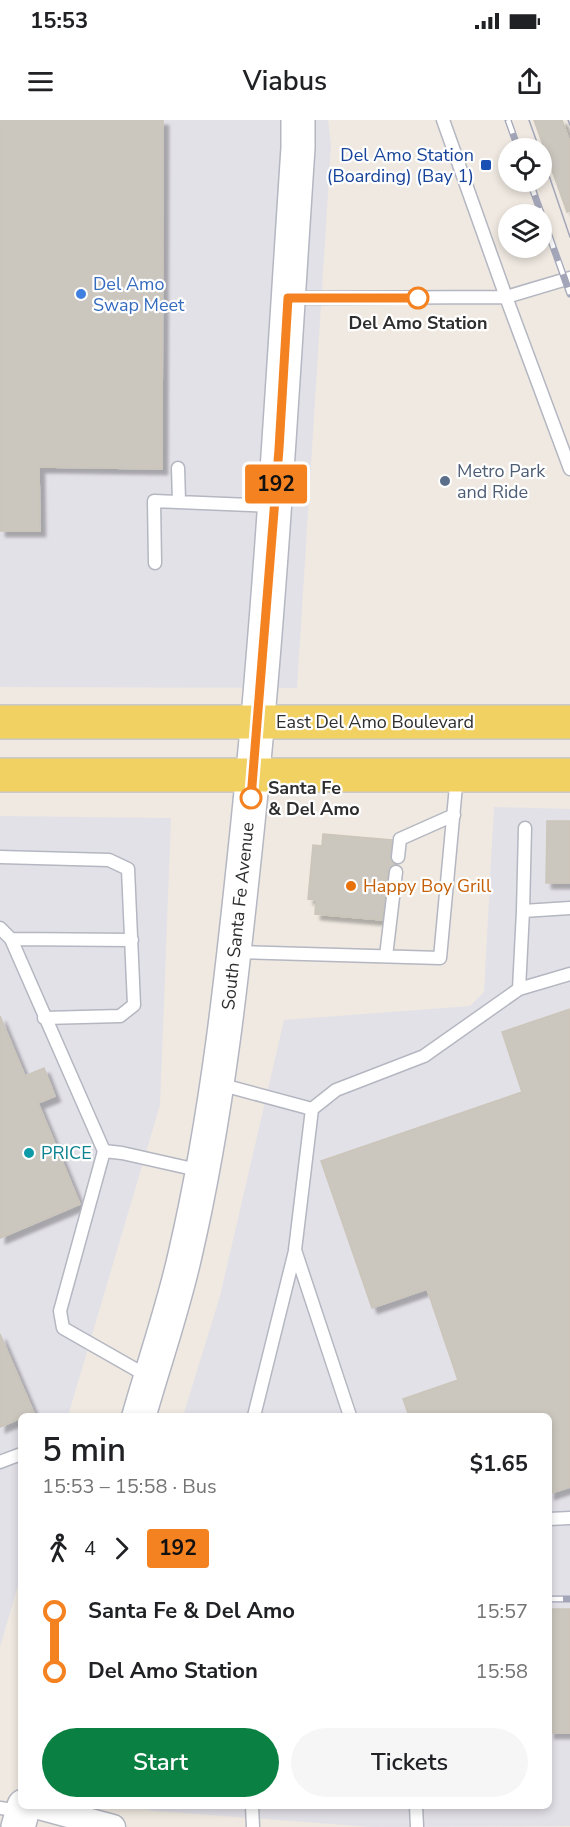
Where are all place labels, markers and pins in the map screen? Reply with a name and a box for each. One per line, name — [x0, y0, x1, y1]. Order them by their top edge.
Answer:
place label: Del Amo Station (Boarding) (Bay 1) — [327, 143, 474, 188]
marker: Del Amo Station (Boarding) (Bay 1) — [479, 158, 493, 172]
place label: Del Amo Swap Meet — [93, 272, 185, 317]
marker: Del Amo Swap Meet — [74, 287, 88, 301]
marker: Del Amo Station — [407, 287, 429, 309]
place label: Del Amo Station — [349, 311, 487, 335]
place label: Metro Park and Ride — [457, 459, 546, 504]
marker: Metro Park and Ride — [438, 474, 452, 488]
place label: Santa Fe & Del Amo — [268, 776, 360, 821]
marker: Santa Fe & Del Amo — [240, 787, 262, 809]
place label: Happy Boy Grill — [363, 874, 492, 898]
marker: Happy Boy Grill — [344, 879, 358, 893]
place label: PRICE — [41, 1141, 92, 1165]
marker: PRICE — [22, 1146, 36, 1160]

